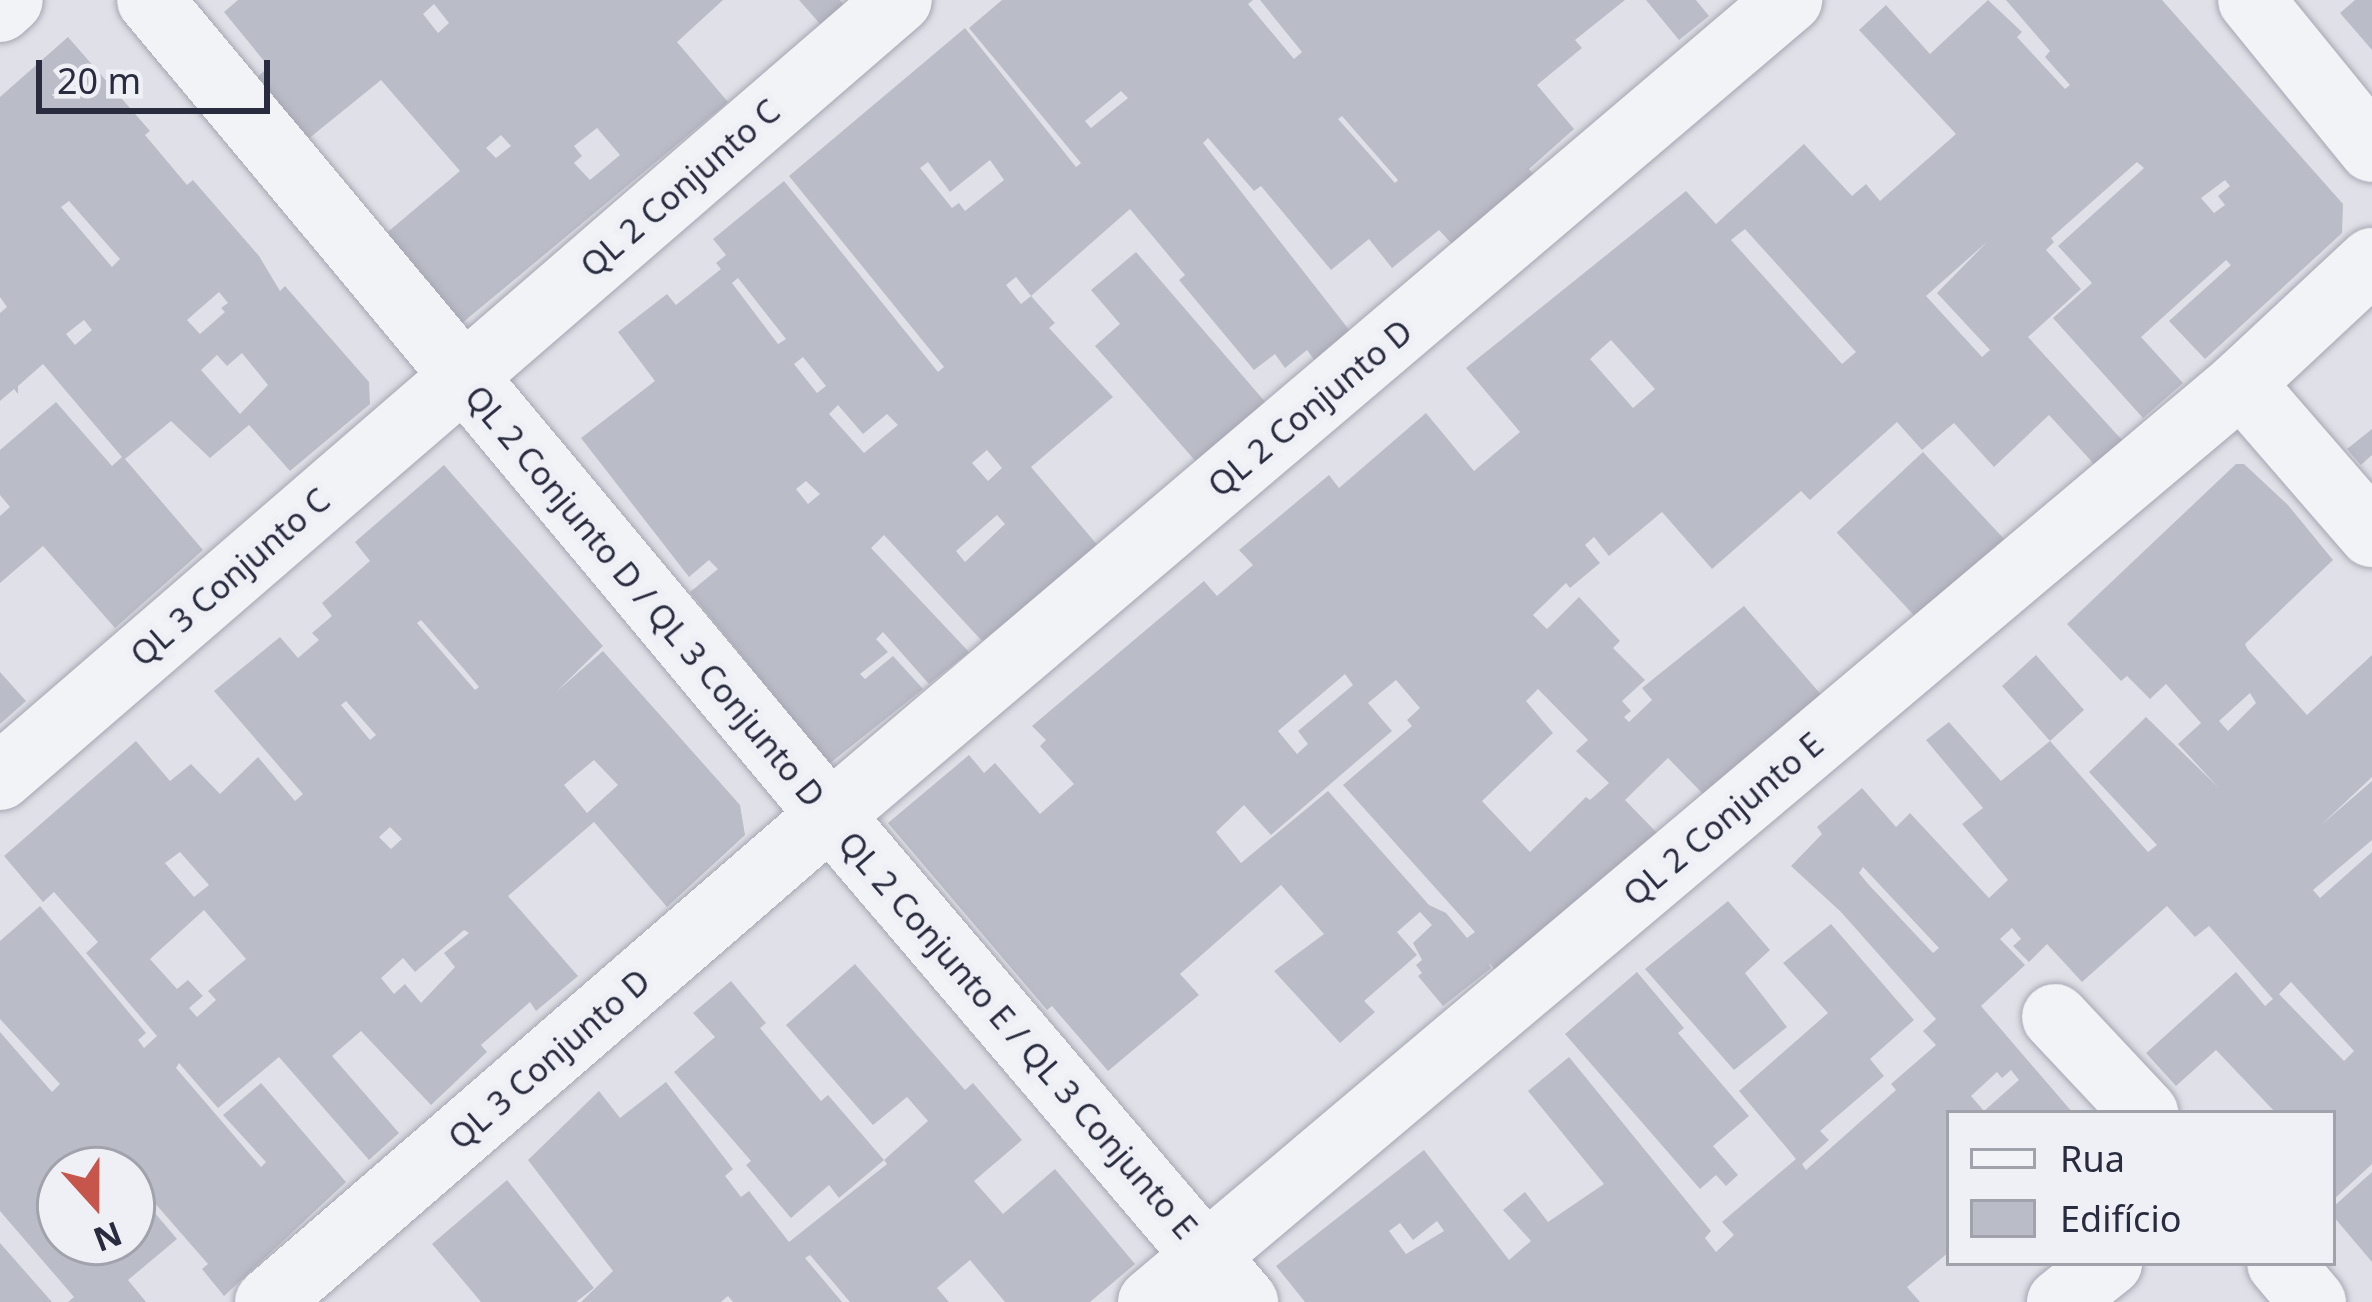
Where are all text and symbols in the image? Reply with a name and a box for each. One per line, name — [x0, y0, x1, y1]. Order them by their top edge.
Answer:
scale bar — [42, 36, 276, 110]
text: 20 m — [57, 56, 141, 105]
street label: QL 2 Conjunto C — [572, 91, 788, 285]
street label: QL 2 Conjunto D — [1200, 311, 1420, 505]
street label: QL 2 Conjunto D / QL 3 Conjunto D — [457, 377, 833, 815]
street label: QL 3 Conjunto C — [122, 480, 338, 674]
street label: QL 2 Conjunto E — [1615, 724, 1831, 914]
street label: QL 2 Conjunto E / QL 3 Conjunto E — [830, 823, 1206, 1247]
street label: QL 3 Conjunto D — [440, 961, 658, 1157]
legend — [1946, 1110, 2336, 1266]
text: Rua — [2060, 1134, 2125, 1183]
north arrow — [36, 1146, 156, 1266]
text: Edifício — [2060, 1194, 2181, 1243]
text: N — [87, 1211, 129, 1263]

